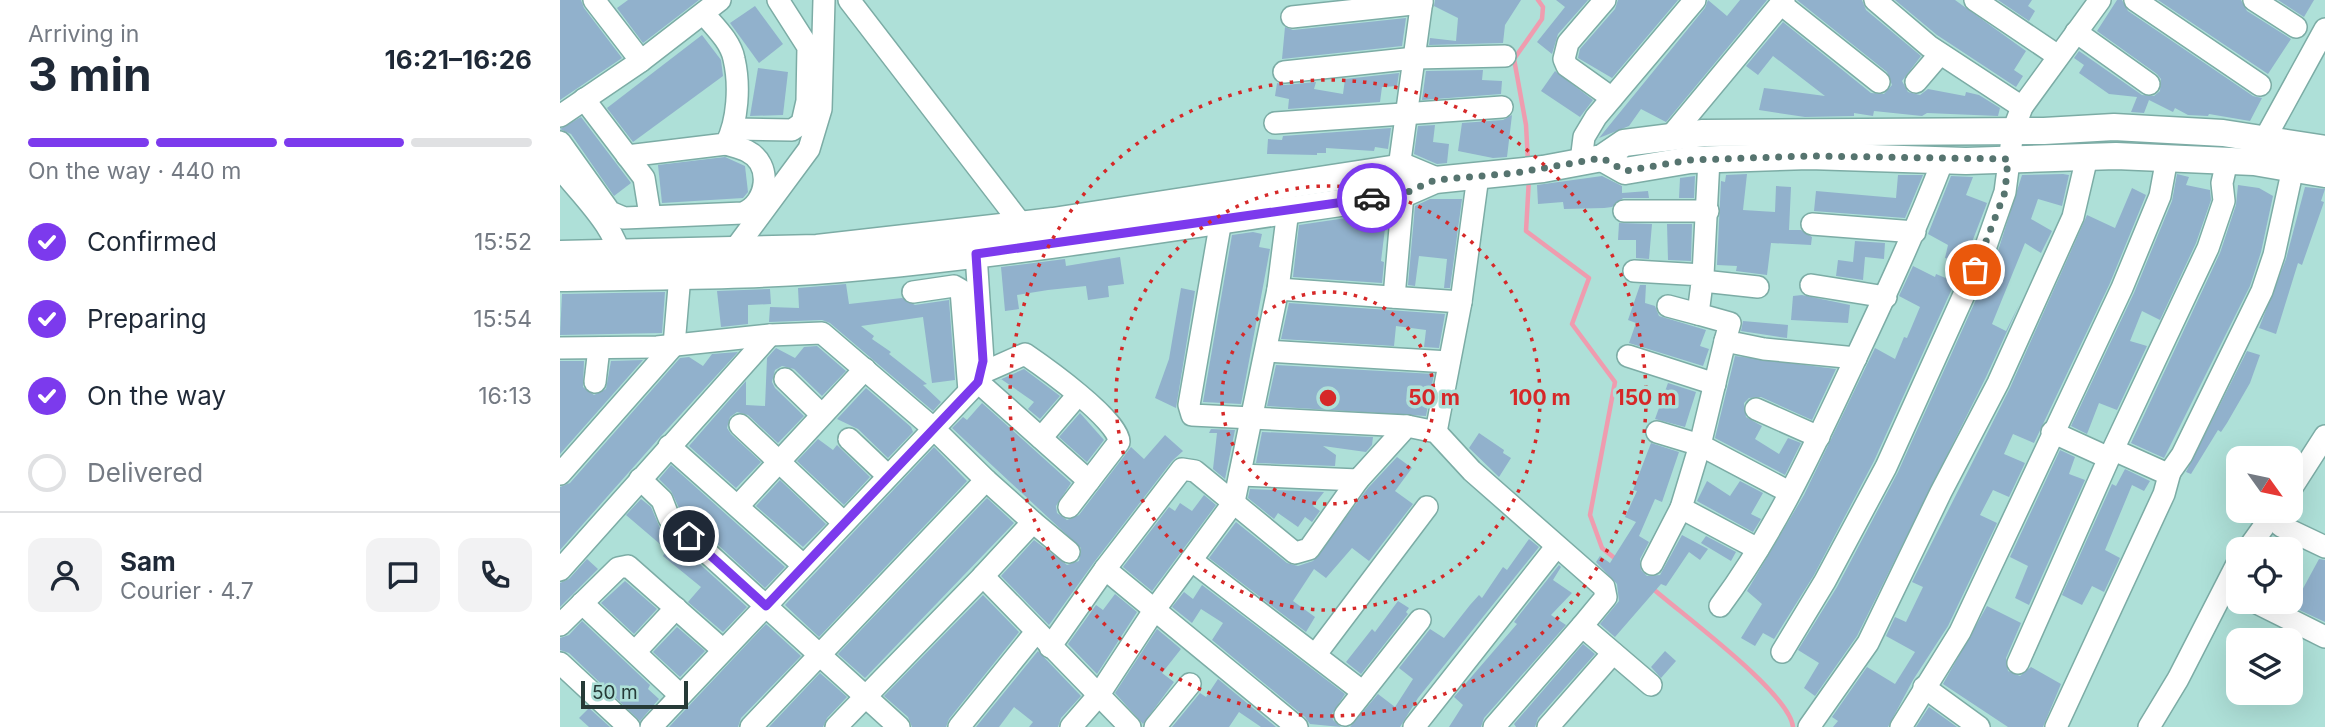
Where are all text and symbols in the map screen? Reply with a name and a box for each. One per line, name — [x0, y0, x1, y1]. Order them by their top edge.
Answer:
text: Arriving in — [28, 20, 139, 48]
text: 16:21–16:26 — [385, 44, 532, 75]
text: 3 min — [28, 46, 152, 102]
text: On the way · 440 m — [28, 157, 241, 185]
courier — [1337, 163, 1407, 233]
icon: car — [1353, 179, 1391, 217]
icon: check — [28, 223, 66, 261]
text: Confirmed — [87, 226, 217, 257]
text: 15:52 — [474, 228, 532, 256]
pin — [1945, 240, 2005, 300]
icon: bag — [1956, 251, 1994, 289]
icon: check — [28, 300, 66, 338]
text: Preparing — [87, 303, 207, 334]
text: 15:54 — [473, 305, 532, 333]
icon: check — [28, 377, 66, 415]
text: On the way — [87, 380, 226, 411]
text: 16:13 — [478, 382, 532, 410]
text: 50 m — [1408, 385, 1460, 410]
text: 100 m — [1509, 385, 1571, 410]
text: 150 m — [1616, 385, 1676, 410]
centre of rings — [1316, 386, 1340, 410]
north arrow — [2226, 446, 2303, 523]
map controls — [2226, 446, 2303, 705]
text: Delivered — [87, 457, 203, 488]
pin — [659, 506, 719, 566]
icon: home — [670, 517, 708, 555]
button: locate — [2226, 537, 2303, 614]
button: person — [28, 538, 102, 612]
button: chat — [366, 538, 440, 612]
button: phone — [458, 538, 532, 612]
text: Sam — [120, 546, 176, 577]
text: Courier · 4.7 — [120, 577, 254, 605]
button: layers — [2226, 628, 2303, 705]
scale bar — [581, 678, 688, 710]
text: 50 m — [592, 681, 638, 704]

